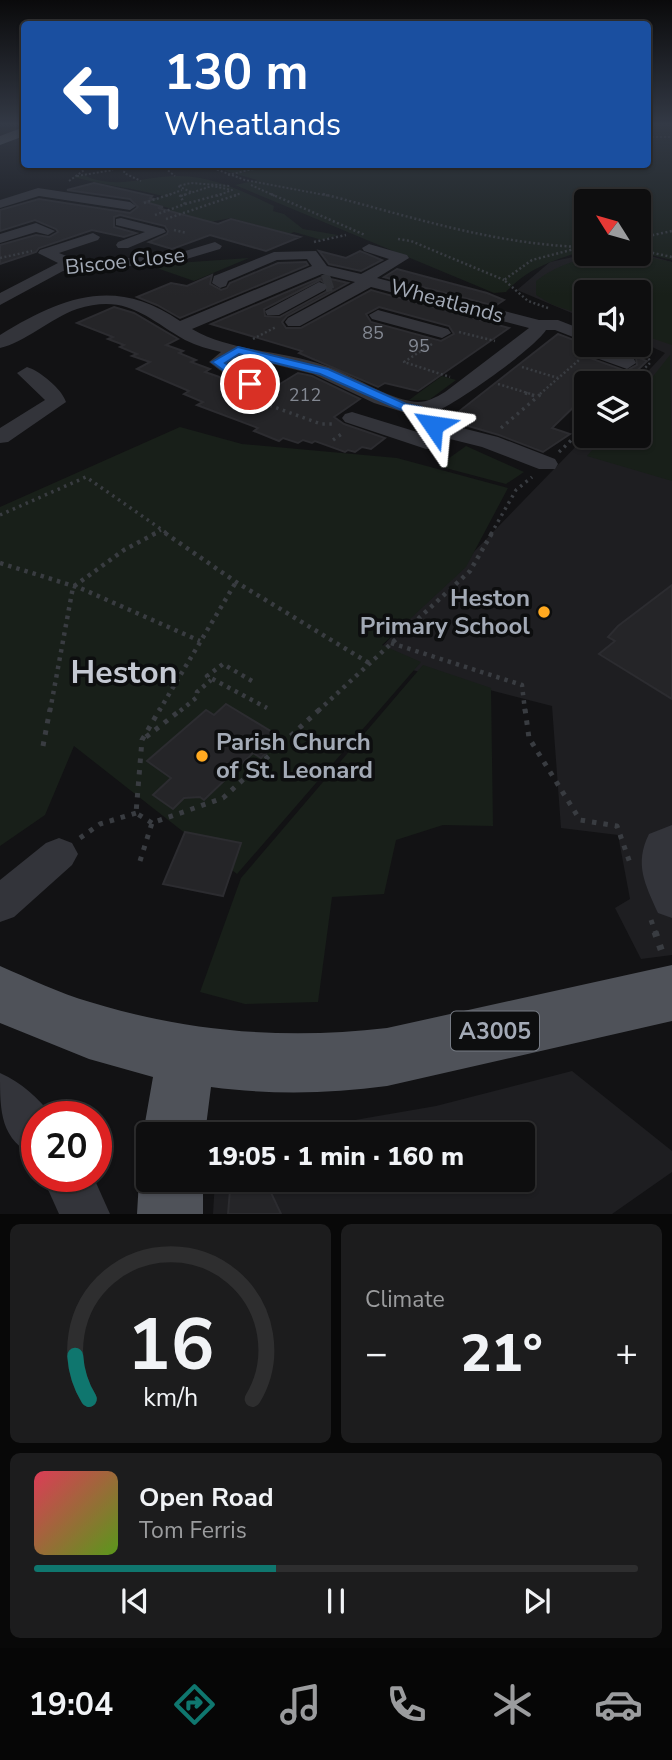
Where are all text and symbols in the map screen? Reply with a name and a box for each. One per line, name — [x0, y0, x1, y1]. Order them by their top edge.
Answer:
text: 130 m — [164, 39, 308, 106]
icon: left — [49, 49, 140, 140]
text: Wheatlands — [164, 103, 341, 146]
north arrow — [574, 189, 651, 266]
map controls — [574, 189, 651, 448]
street label: Biscoe Close — [64, 241, 186, 281]
street label: Wheatlands — [387, 272, 507, 330]
button: sound — [574, 280, 651, 357]
house number: 85 — [362, 321, 384, 345]
house number: 95 — [408, 334, 430, 358]
pin — [220, 354, 280, 414]
icon: arrive — [231, 365, 269, 403]
button: layers — [574, 371, 651, 448]
house number: 212 — [289, 383, 321, 407]
position arrow — [396, 388, 470, 462]
place label: Heston Primary School — [360, 582, 530, 642]
marker: Heston Primary School — [536, 604, 552, 620]
district label: Heston — [71, 651, 177, 694]
place label: Parish Church of St. Leonard — [216, 726, 373, 786]
marker: Parish Church of St. Leonard — [194, 748, 210, 764]
road number: A3005 — [451, 1012, 539, 1050]
speed limit sign: 20 — [21, 1101, 112, 1192]
text: 19:05 · 1 min · 160 m — [207, 1139, 464, 1174]
text: Climate — [365, 1284, 445, 1315]
text: 16 — [127, 1296, 214, 1396]
text: 21° — [460, 1318, 543, 1389]
text: − — [365, 1328, 388, 1379]
text: + — [615, 1328, 638, 1379]
text: km/h — [143, 1381, 198, 1415]
text: Open Road — [139, 1480, 274, 1515]
text: Tom Ferris — [139, 1515, 247, 1546]
icon: previous — [116, 1582, 154, 1620]
icon: pause — [317, 1582, 355, 1620]
icon: next — [518, 1582, 556, 1620]
icon: directions — [170, 1680, 219, 1729]
icon: music — [276, 1680, 325, 1729]
icon: phone — [382, 1680, 431, 1729]
icon: climate — [488, 1680, 537, 1729]
icon: car — [594, 1680, 643, 1729]
text: 19:04 — [29, 1683, 113, 1726]

